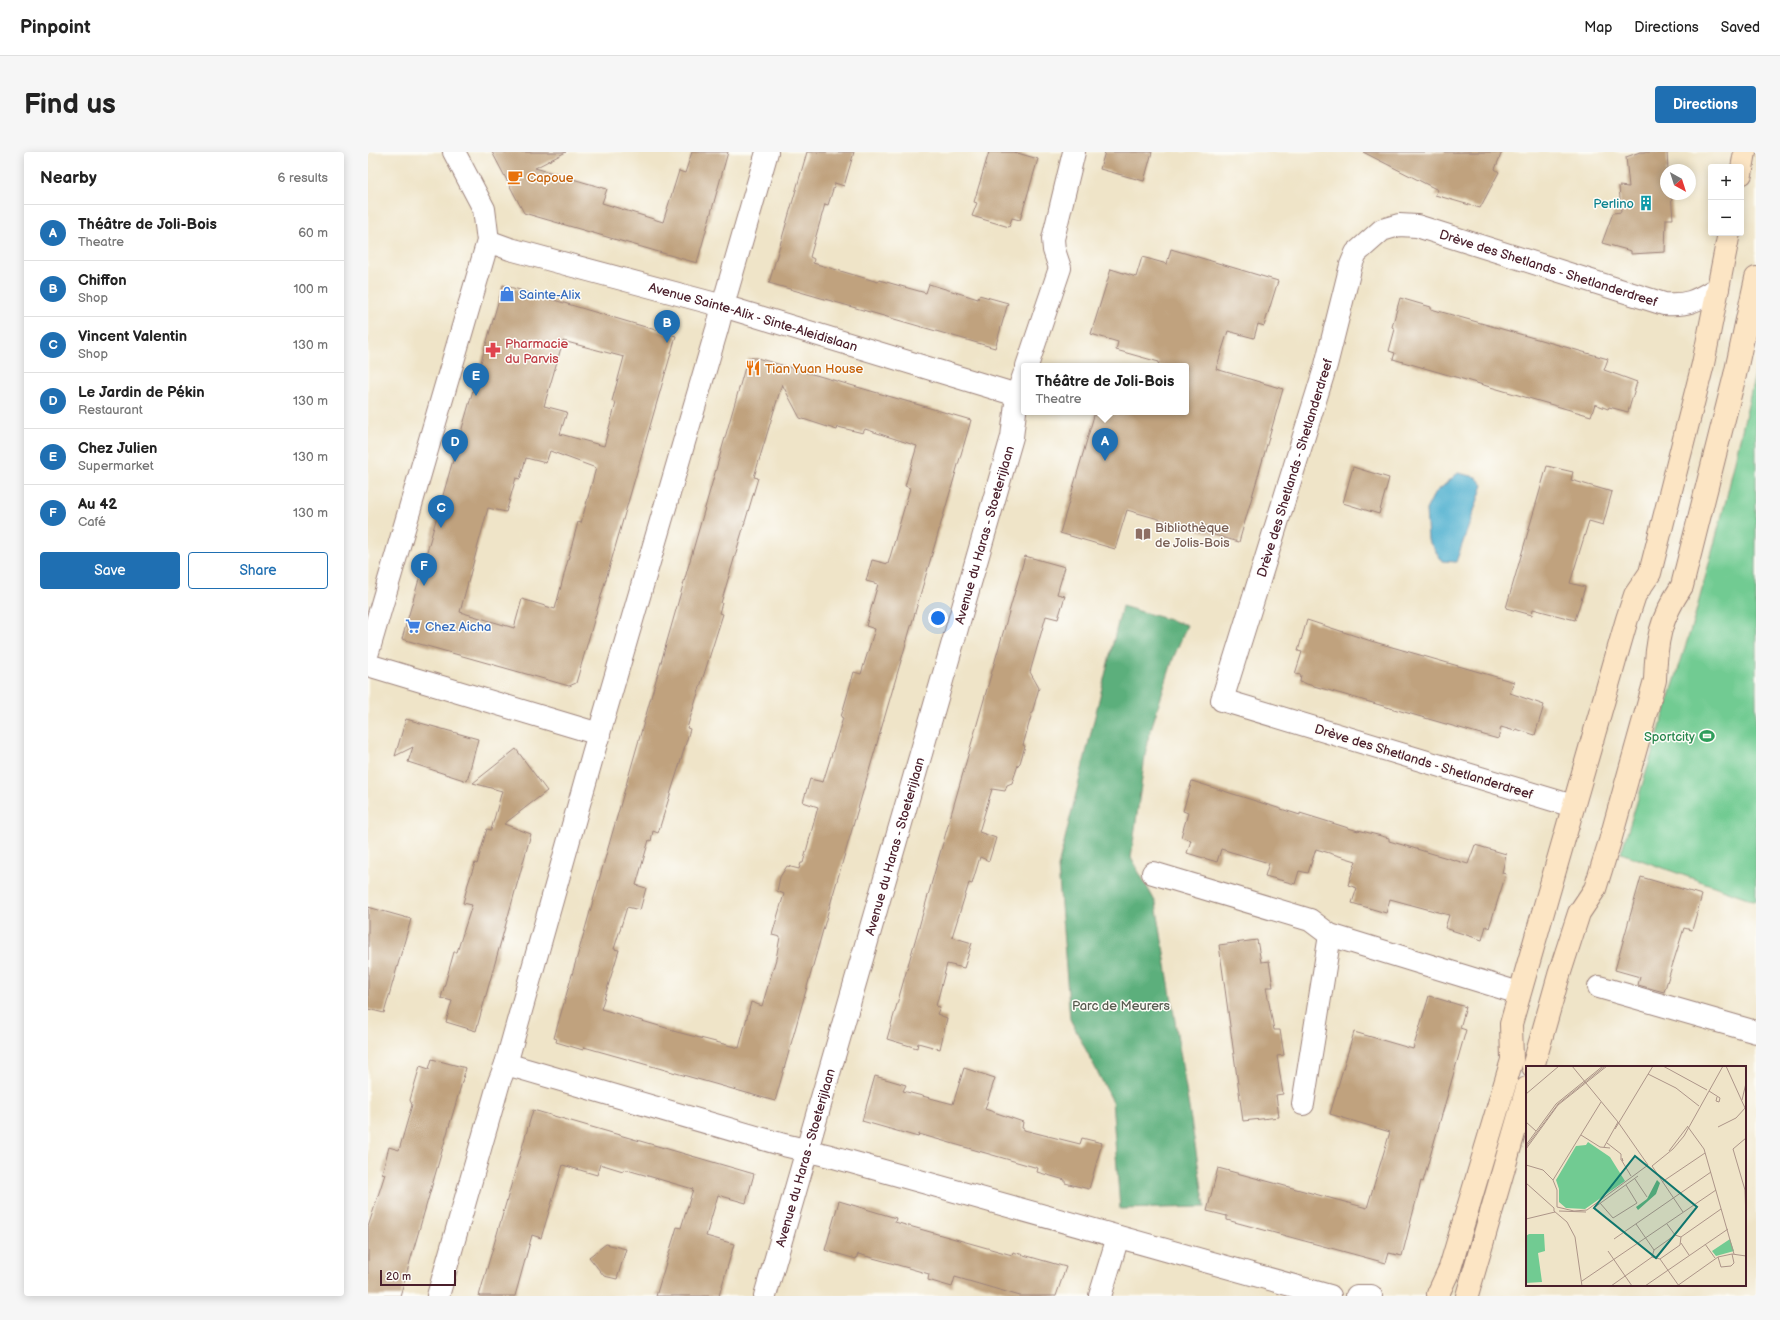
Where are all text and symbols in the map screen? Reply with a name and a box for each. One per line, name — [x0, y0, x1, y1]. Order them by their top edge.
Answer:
text: Pinpoint — [20, 16, 91, 39]
text: Map — [1584, 19, 1612, 36]
text: Directions — [1634, 19, 1699, 36]
text: Saved — [1721, 19, 1760, 36]
button: Directions — [1655, 86, 1756, 123]
text: Find us — [24, 88, 116, 121]
north arrow — [1660, 164, 1696, 200]
map controls — [1708, 164, 1744, 236]
button: + — [1708, 164, 1744, 200]
text: Nearby — [40, 168, 97, 188]
cafe icon: Capoue — [506, 168, 524, 186]
text: 6 results — [278, 170, 328, 186]
place label: Capoue — [527, 170, 574, 186]
building icon: Perlino — [1637, 194, 1655, 212]
place label: Perlino — [1593, 196, 1634, 212]
button: − — [1708, 200, 1744, 236]
text: Théâtre de Joli-Bois — [78, 215, 217, 234]
text: A — [49, 225, 57, 241]
text: 60 m — [298, 225, 328, 241]
street label: Drève des Shetlands - Shetlanderdreef — [1437, 227, 1659, 310]
text: Theatre — [78, 234, 124, 250]
text: Chiffon — [78, 271, 127, 290]
street label: Avenue Sainte-Alix - Sinte-Aleidislaan — [647, 280, 859, 355]
text: B — [48, 281, 58, 297]
text: 100 m — [293, 281, 328, 297]
shop icon: Sainte-Alix — [498, 285, 516, 303]
place label: Sainte-Alix — [519, 287, 581, 303]
text: Shop — [78, 290, 108, 306]
pin: B — [654, 310, 680, 343]
text: Vincent Valentin — [78, 327, 187, 346]
place label: Pharmacie du Parvis — [505, 336, 568, 367]
text: C — [48, 337, 58, 353]
text: 130 m — [293, 337, 328, 353]
pharmacy icon: Pharmacie du Parvis — [484, 341, 502, 359]
text: Shop — [78, 346, 108, 362]
street label: Drève des Shetlands - Shetlanderdreef — [1254, 357, 1336, 579]
restaurant icon: Tian Yuan House — [744, 359, 762, 377]
place label: Tian Yuan House — [765, 361, 864, 377]
pin: E — [463, 363, 489, 396]
popup — [1021, 363, 1189, 415]
text: Théâtre de Joli-Bois — [1036, 372, 1174, 391]
text: Le Jardin de Pékin — [78, 383, 205, 402]
text: Theatre — [1036, 391, 1081, 407]
text: D — [48, 393, 58, 409]
text: 130 m — [293, 393, 328, 409]
text: Restaurant — [78, 402, 143, 418]
pin: A — [1092, 428, 1118, 461]
pin: D — [442, 429, 468, 462]
text: Chez Julien — [78, 439, 157, 458]
street label: Avenue du Haras - Stoeterijlaan — [952, 444, 1018, 626]
text: E — [49, 449, 57, 465]
text: 130 m — [293, 449, 328, 465]
text: Supermarket — [78, 458, 154, 474]
text: Au 42 — [78, 495, 117, 514]
pin: C — [428, 495, 454, 528]
text: F — [49, 505, 57, 521]
text: 130 m — [293, 505, 328, 521]
text: Café — [78, 514, 106, 530]
place label: Bibliothèque de Jolis-Bois — [1155, 520, 1230, 551]
library icon: Bibliothèque de Jolis-Bois — [1134, 525, 1152, 543]
button: Save — [40, 552, 180, 589]
button: Share — [188, 552, 328, 589]
pin: F — [411, 553, 437, 586]
your location — [928, 608, 948, 628]
supermarket icon: Chez Aicha — [404, 617, 422, 635]
place label: Chez Aicha — [425, 619, 491, 635]
street label: Drève des Shetlands - Shetlanderdreef — [1313, 721, 1535, 803]
sports icon: Sportcity — [1698, 727, 1716, 745]
place label: Sportcity — [1644, 729, 1695, 745]
street label: Avenue du Haras - Stoeterijlaan — [862, 756, 929, 937]
park label: Parc de Meurers — [1072, 998, 1171, 1014]
inset map — [1526, 1066, 1746, 1286]
street label: Avenue du Haras - Stoeterijlaan — [773, 1067, 839, 1249]
scale bar — [380, 1268, 456, 1287]
text: 20 m — [386, 1270, 411, 1283]

